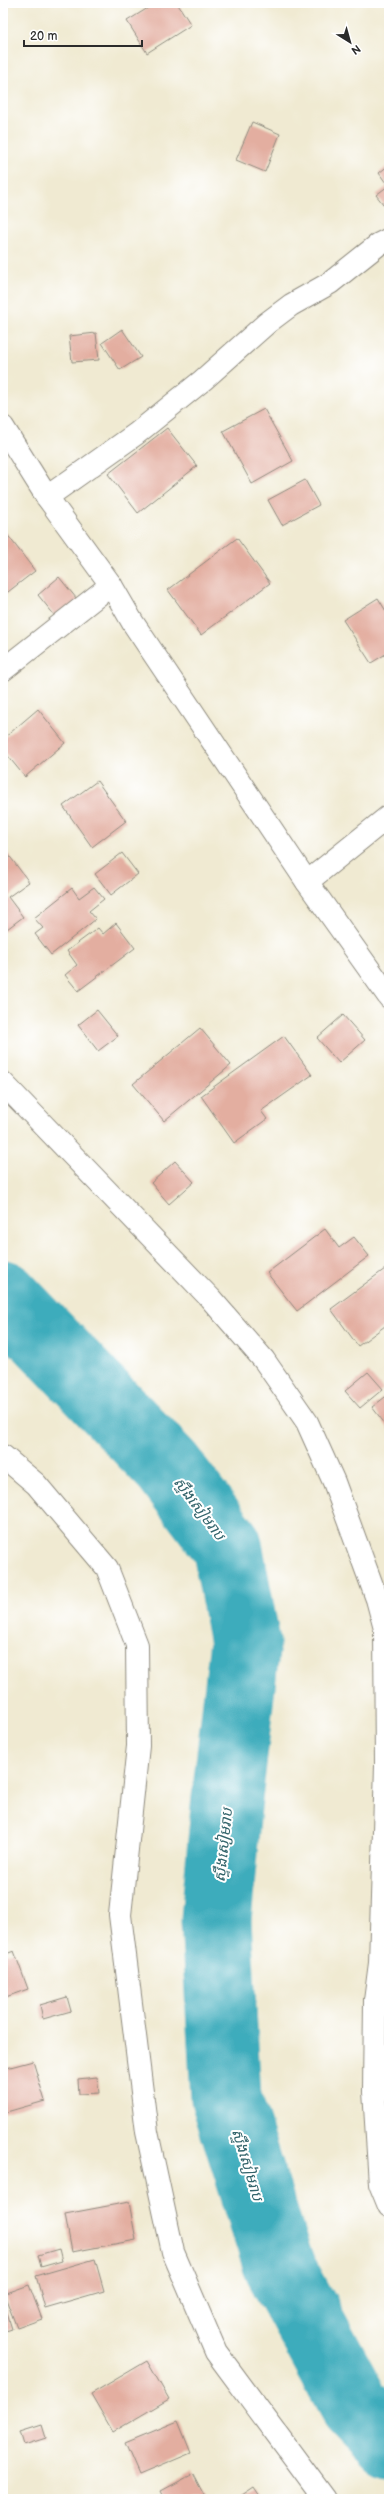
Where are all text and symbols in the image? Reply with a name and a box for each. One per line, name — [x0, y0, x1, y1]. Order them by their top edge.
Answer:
scale bar — [24, 22, 142, 48]
north arrow — [330, 22, 370, 62]
text: 20 m — [30, 29, 57, 44]
text: N — [349, 42, 363, 57]
water label: ស្ទឹងសៀមរាប — [169, 1473, 231, 1546]
water label: ស្ទឹងសៀមរាប — [210, 1805, 237, 1883]
water label: ស្ទឹងសៀមរាប — [227, 2126, 268, 2205]

